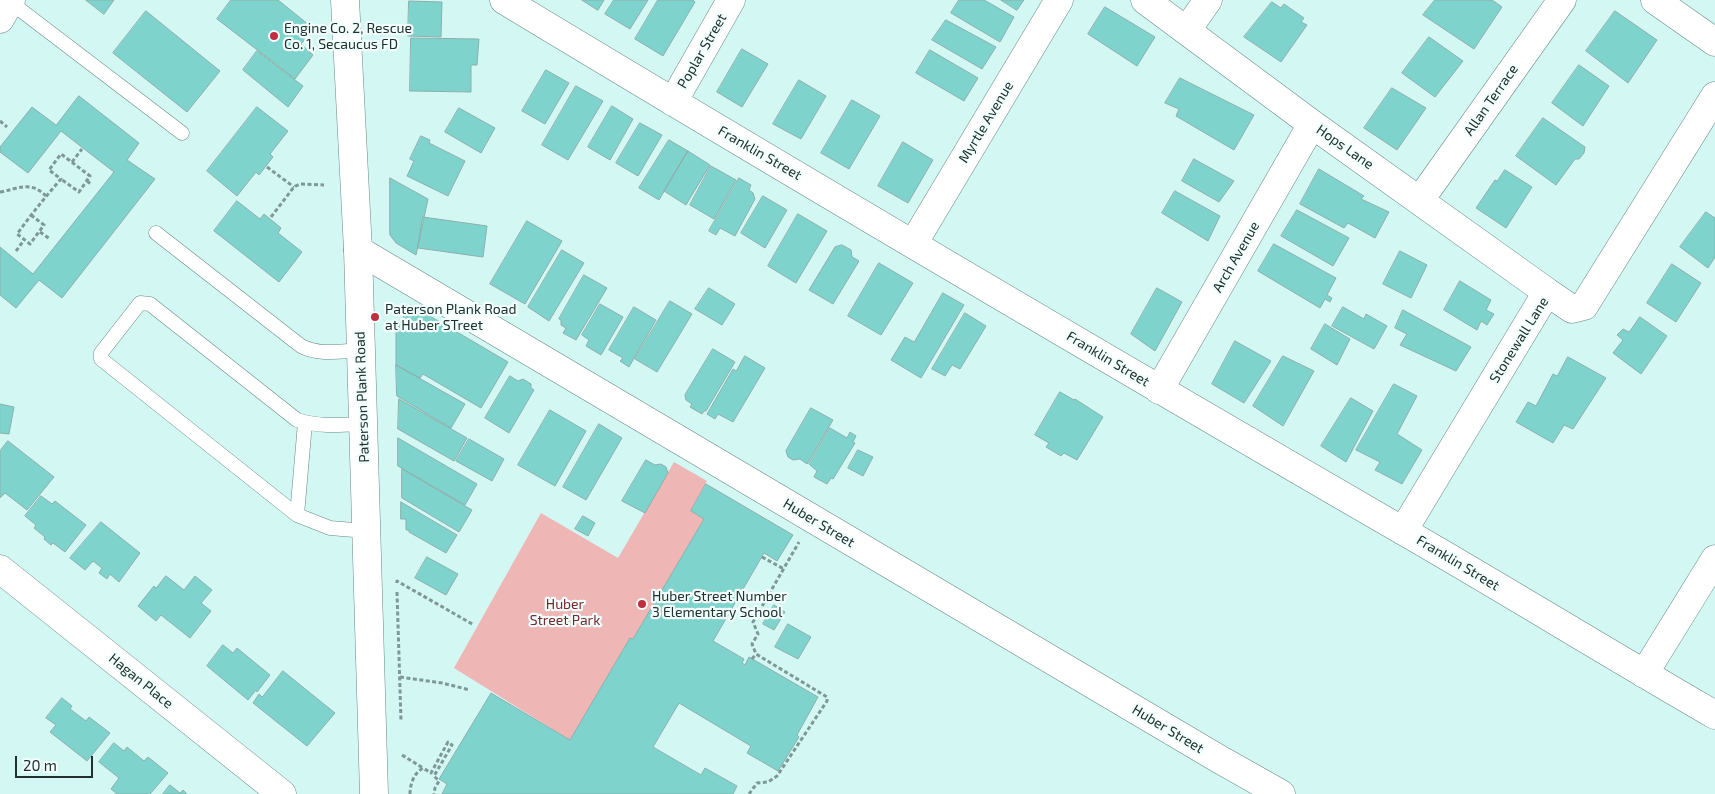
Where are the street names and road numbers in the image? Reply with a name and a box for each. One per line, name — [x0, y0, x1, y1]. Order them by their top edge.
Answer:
street label: Poplar Street — [674, 11, 730, 91]
street label: Allan Terrace — [1460, 61, 1522, 139]
street label: Myrtle Avenue — [955, 78, 1017, 166]
street label: Hops Lane — [1313, 121, 1377, 173]
street label: Franklin Street — [715, 122, 805, 184]
street label: Arch Avenue — [1209, 219, 1263, 295]
street label: Stonewall Lane — [1486, 294, 1552, 386]
street label: Franklin Street — [1064, 328, 1152, 390]
street label: Paterson Plank Road — [351, 331, 373, 463]
street label: Huber Street — [780, 495, 858, 551]
street label: Franklin Street — [1414, 532, 1502, 594]
street label: Hagan Place — [105, 650, 177, 712]
street label: Huber Street — [1129, 701, 1207, 757]

